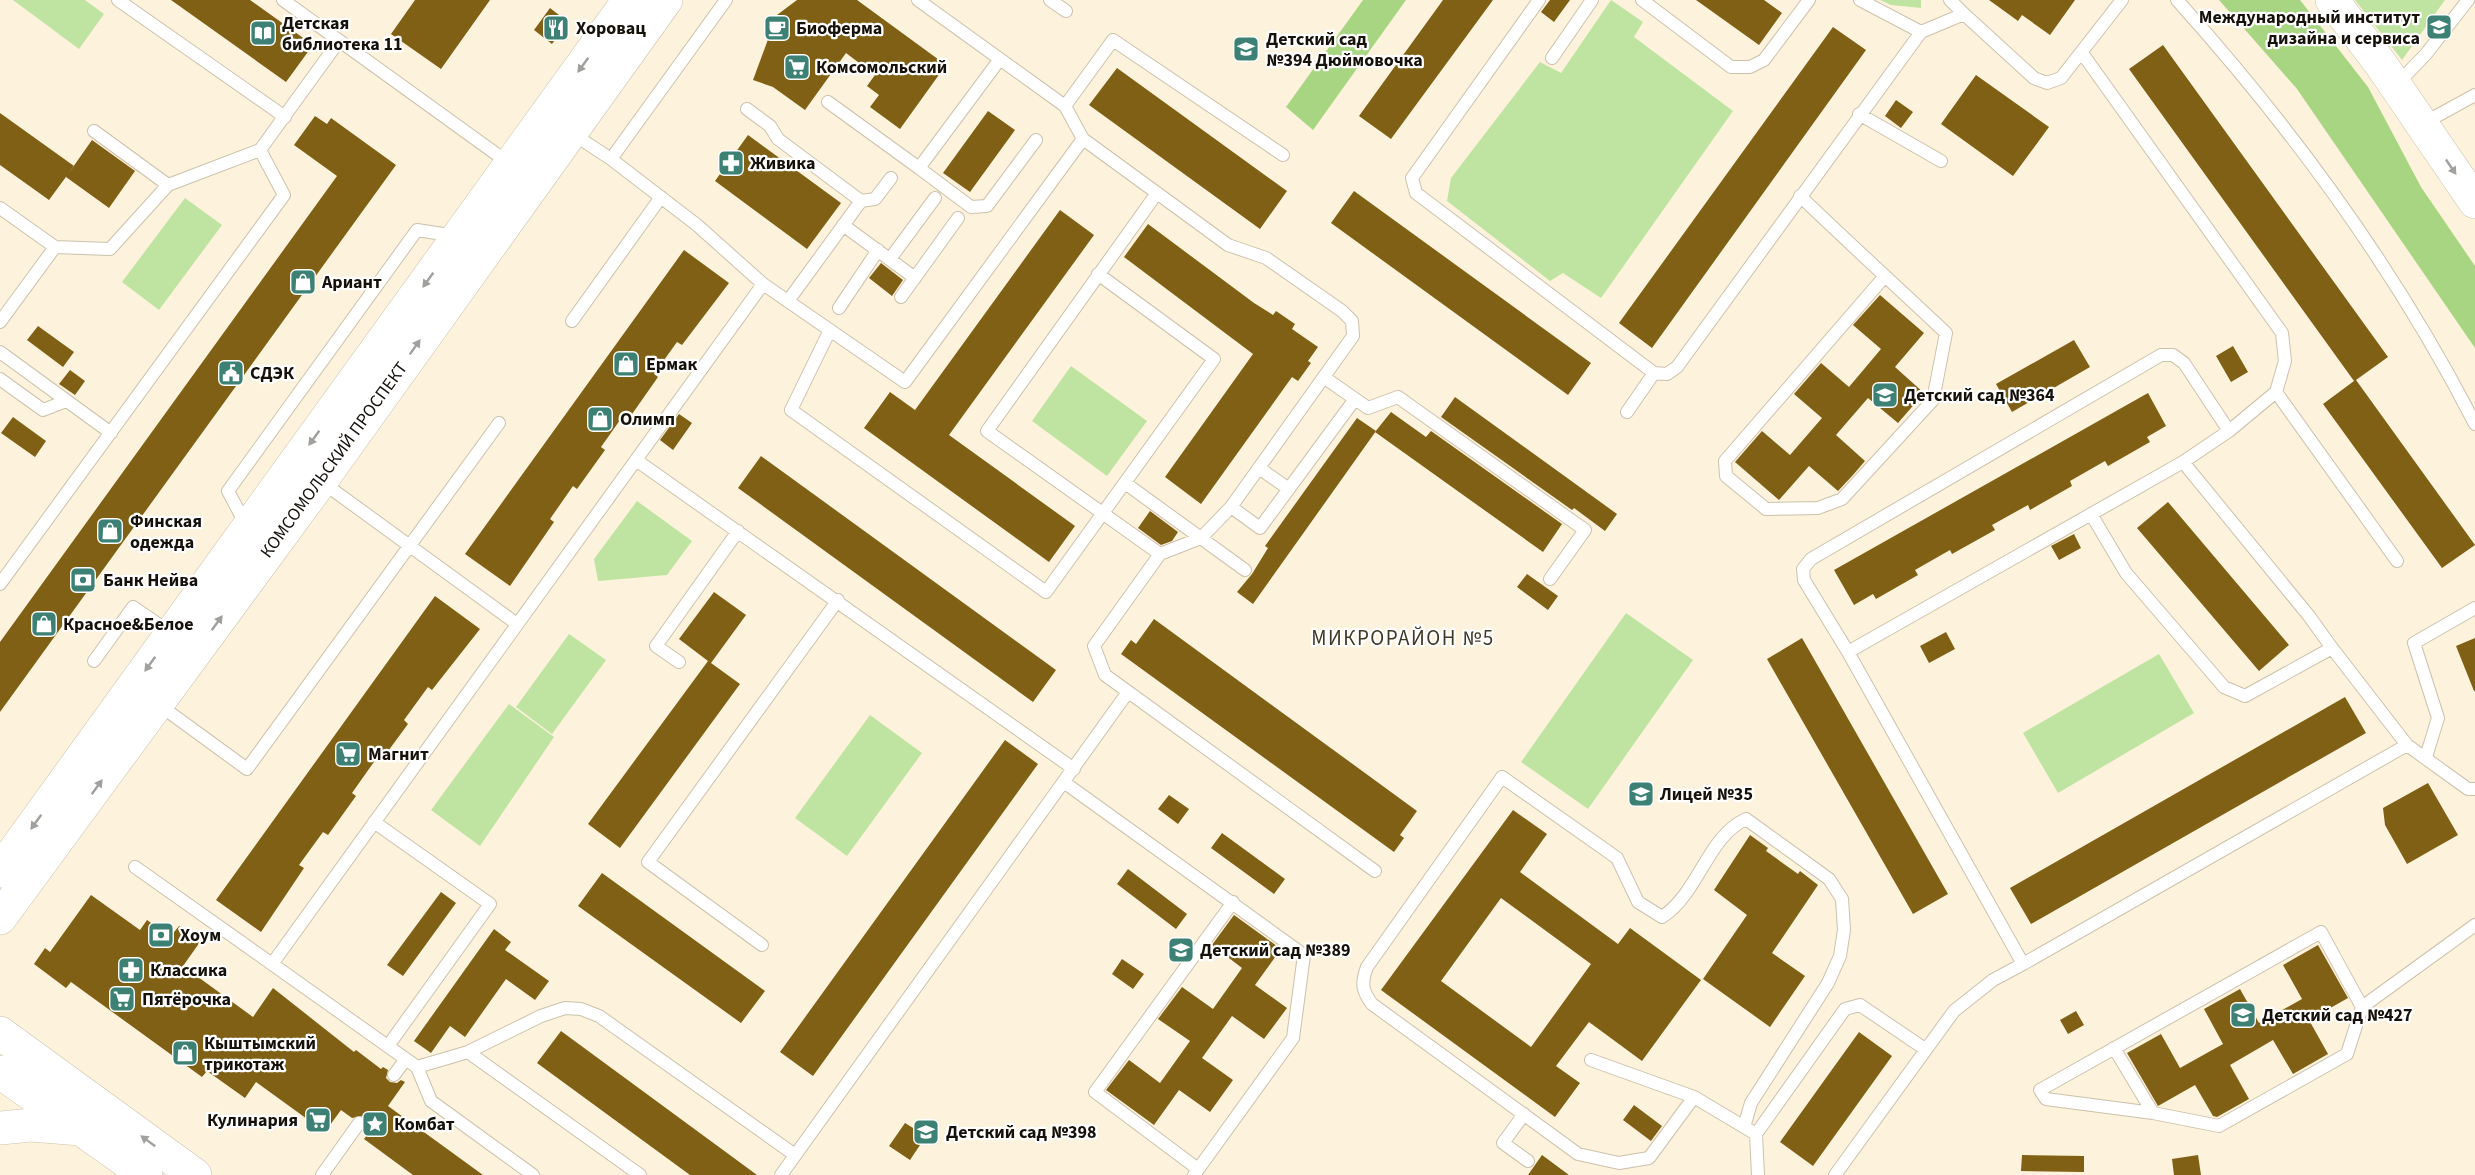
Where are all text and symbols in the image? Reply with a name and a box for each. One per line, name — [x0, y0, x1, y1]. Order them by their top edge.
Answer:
place label: Международный институт дизайна и сервиса — [2199, 5, 2420, 51]
place label: Детская библиотека 11 — [282, 11, 402, 57]
school or university icon: Международный институт дизайна и сервиса — [2424, 12, 2454, 42]
restaurant icon: Хоровац — [541, 13, 571, 43]
cafe icon: Биоферма — [762, 13, 792, 43]
place label: Хоровац — [576, 16, 646, 41]
place label: Биоферма — [796, 16, 882, 41]
library icon: Детская библиотека 11 — [248, 18, 278, 48]
place label: Детский сад №394 Дюймовочка — [1266, 27, 1423, 73]
school or university icon: Детский сад №394 Дюймовочка — [1231, 34, 1261, 64]
supermarket icon: Комсомольский — [782, 52, 812, 82]
place label: Комсомольский — [816, 55, 947, 80]
one-way arrow — [577, 56, 589, 72]
pharmacy icon: Живика — [716, 148, 746, 178]
place label: Живика — [750, 151, 815, 176]
one-way arrow — [2446, 159, 2457, 175]
shop icon: Ариант — [288, 267, 318, 297]
place label: Ариант — [321, 270, 382, 295]
one-way arrow — [422, 272, 434, 288]
one-way arrow — [409, 340, 421, 356]
shop icon: Ермак — [611, 349, 641, 379]
place label: Ермак — [646, 352, 698, 377]
street label: КОМСОМОЛЬСКИЙ ПРОСПЕКТ — [254, 357, 414, 563]
public building icon: СДЭК — [216, 358, 246, 388]
place label: СДЭК — [250, 361, 295, 386]
school or university icon: Детский сад №364 — [1870, 380, 1900, 410]
place label: Детский сад №364 — [1904, 383, 2055, 408]
shop icon: Олимп — [585, 404, 615, 434]
place label: Олимп — [620, 407, 675, 432]
one-way arrow — [308, 431, 320, 446]
place label: Финская одежда — [130, 509, 202, 555]
shop icon: Финская одежда — [95, 516, 125, 546]
bank icon: Банк Нейва — [68, 565, 98, 595]
place label: Банк Нейва — [103, 568, 198, 593]
shop icon: Красное&Белое — [29, 609, 59, 639]
place label: Красное&Белое — [63, 612, 194, 637]
one-way arrow — [211, 615, 223, 631]
district label: МИКРОРАЙОН №5 — [1311, 623, 1495, 653]
one-way arrow — [144, 656, 156, 672]
supermarket icon: Магнит — [333, 739, 363, 769]
place label: Магнит — [368, 742, 429, 767]
one-way arrow — [91, 779, 103, 795]
school or university icon: Лицей №35 — [1626, 779, 1656, 809]
place label: Лицей №35 — [1659, 782, 1753, 807]
one-way arrow — [30, 815, 42, 830]
bank icon: Хоум — [146, 920, 176, 950]
place label: Хоум — [180, 923, 221, 948]
school or university icon: Детский сад №389 — [1166, 935, 1196, 965]
place label: Детский сад №389 — [1200, 938, 1351, 963]
pharmacy icon: Классика — [116, 955, 146, 985]
place label: Классика — [150, 958, 227, 983]
supermarket icon: Пятёрочка — [107, 984, 137, 1014]
place label: Пятёрочка — [142, 987, 231, 1012]
school or university icon: Детский сад №427 — [2228, 1000, 2258, 1030]
place label: Детский сад №427 — [2262, 1003, 2413, 1028]
place label: Кыштымский трикотаж — [204, 1031, 316, 1077]
shop icon: Кыштымский трикотаж — [170, 1038, 200, 1068]
supermarket icon: Кулинария — [303, 1105, 333, 1135]
place label: Кулинария — [207, 1108, 298, 1133]
place icon: Комбат — [360, 1109, 390, 1139]
place label: Комбат — [394, 1112, 455, 1137]
school or university icon: Детский сад №398 — [911, 1117, 941, 1147]
place label: Детский сад №398 — [946, 1120, 1097, 1145]
one-way arrow — [140, 1135, 155, 1147]

